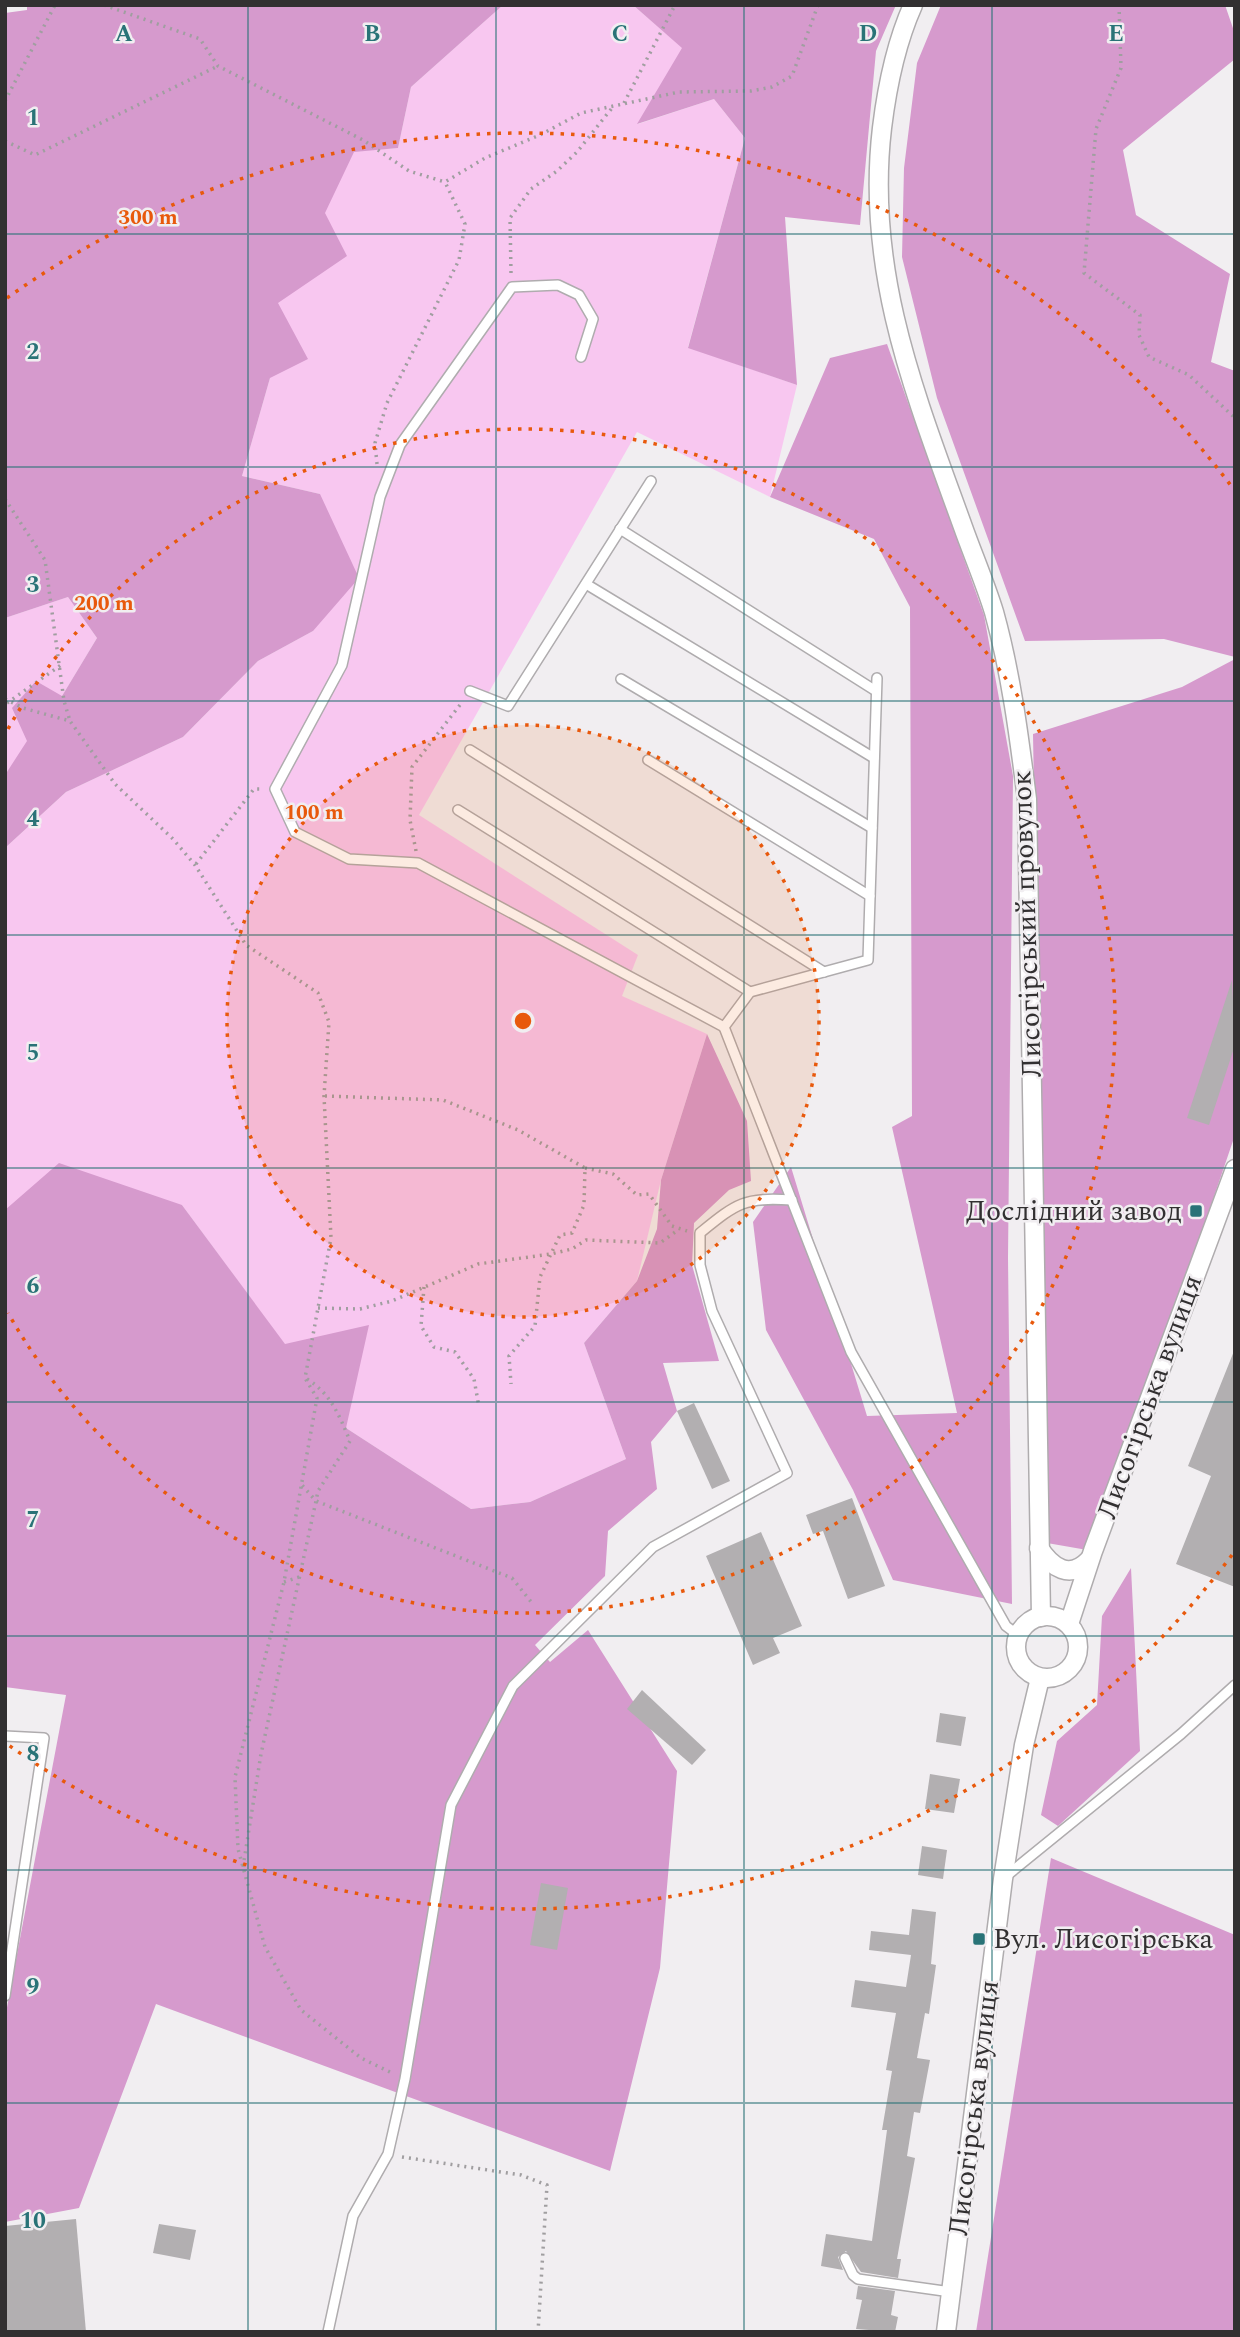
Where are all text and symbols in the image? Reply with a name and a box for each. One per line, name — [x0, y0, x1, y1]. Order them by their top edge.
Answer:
text: A — [115, 17, 133, 52]
text: B — [364, 17, 380, 52]
text: C — [612, 17, 628, 52]
text: D — [859, 17, 877, 52]
text: E — [1108, 17, 1124, 52]
text: 1 — [27, 101, 39, 136]
text: 300 m — [118, 202, 178, 234]
text: 2 — [27, 335, 40, 370]
text: 3 — [27, 568, 40, 603]
text: 200 m — [74, 588, 134, 620]
street label: Лисогірський провулок — [1000, 769, 1054, 1079]
text: 100 m — [284, 797, 344, 829]
text: 4 — [27, 802, 40, 837]
centre of rings — [511, 1009, 535, 1033]
text: 5 — [27, 1036, 39, 1071]
place label: Дослідний завод — [966, 1190, 1182, 1233]
marker: Дослідний завод — [1188, 1203, 1204, 1219]
text: 6 — [27, 1269, 40, 1304]
street label: Лисогірська вулиця — [1086, 1269, 1214, 1525]
text: 7 — [27, 1503, 39, 1538]
text: 8 — [27, 1737, 39, 1772]
place label: Вул. Лисогірська — [993, 1918, 1214, 1961]
marker: Вул. Лисогірська — [971, 1931, 987, 1947]
text: 9 — [27, 1970, 40, 2005]
street label: Лисогірська вулиця — [937, 1978, 1011, 2238]
text: 10 — [20, 2204, 46, 2239]

